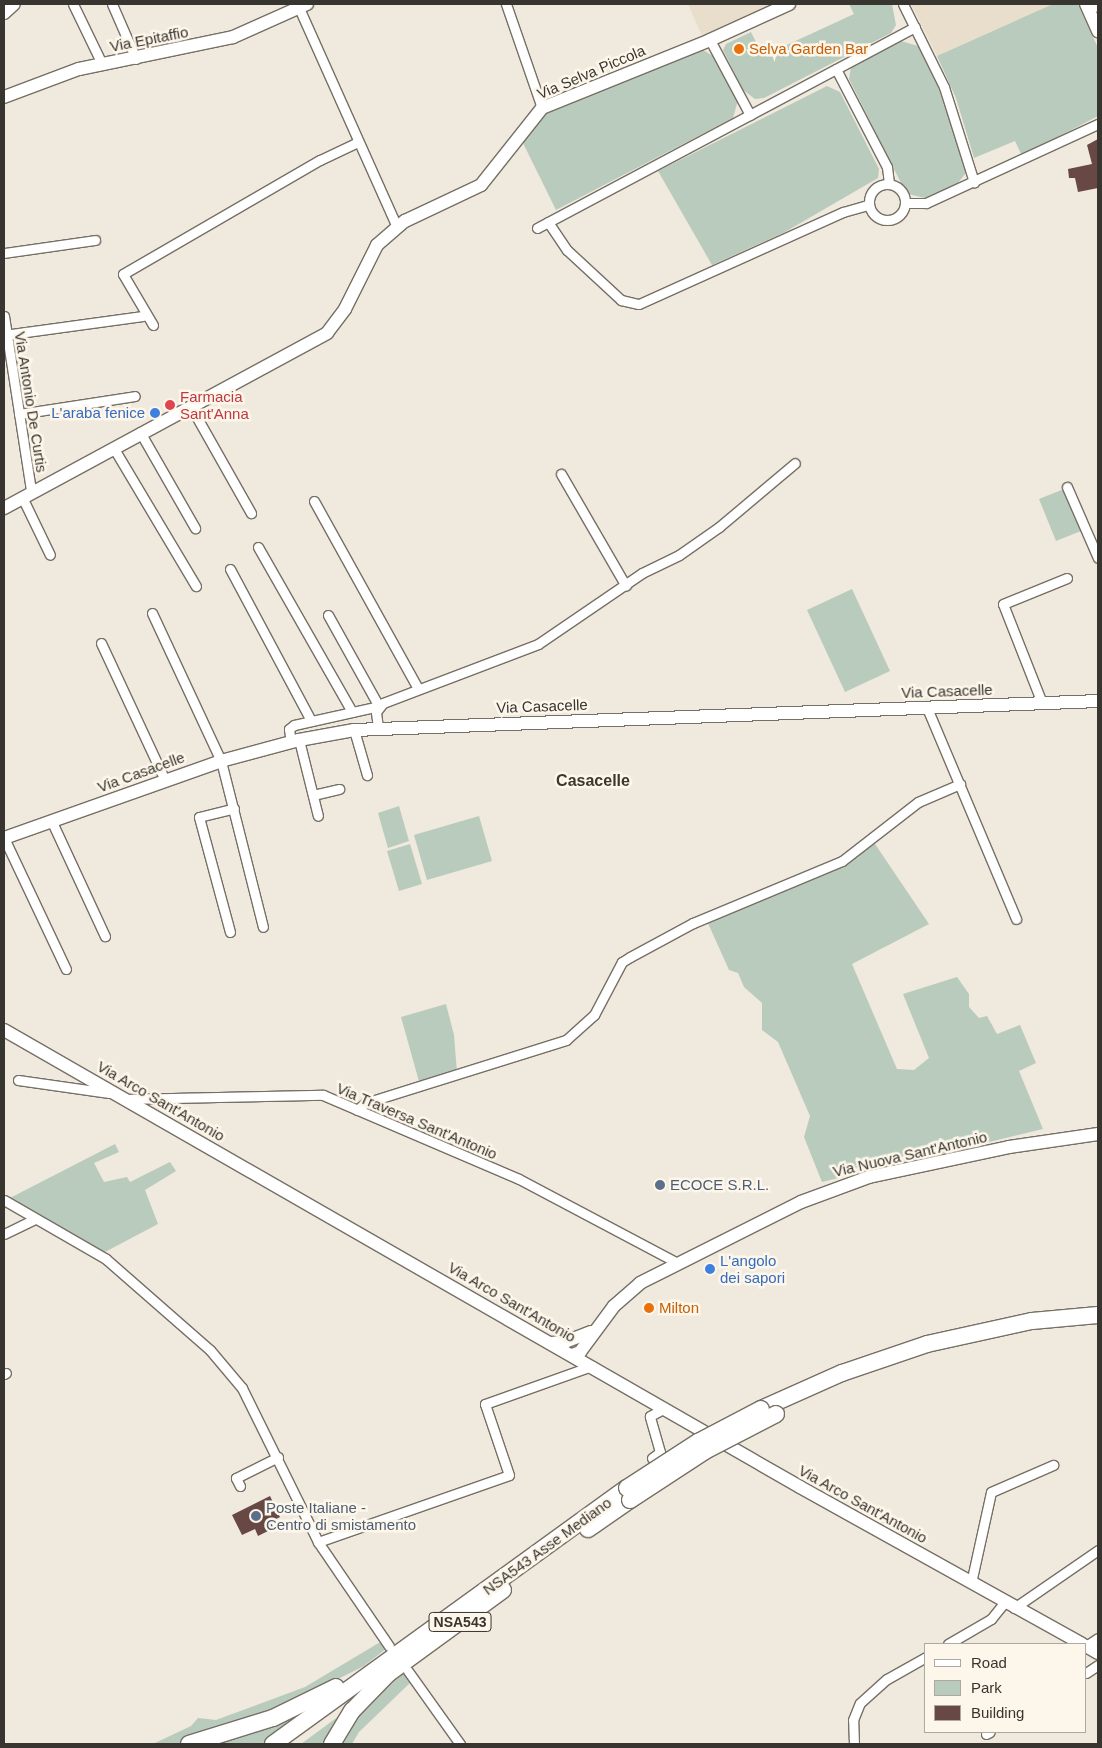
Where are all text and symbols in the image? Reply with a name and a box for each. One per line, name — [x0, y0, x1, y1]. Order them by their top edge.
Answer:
street label: Via Epitaffio — [108, 23, 190, 55]
place label: Selva Garden Bar — [749, 40, 868, 58]
street label: Via Selva Piccola — [534, 41, 648, 103]
marker: Selva Garden Bar — [733, 43, 745, 55]
street label: Via Antonio De Curtis — [11, 330, 51, 474]
place label: Farmacia Sant'Anna — [180, 387, 249, 422]
marker: Farmacia Sant'Anna — [164, 399, 176, 411]
place label: L'araba fenice — [51, 404, 145, 422]
marker: L'araba fenice — [149, 407, 161, 419]
street label: Via Casacelle — [901, 680, 993, 702]
street label: Via Casacelle — [496, 695, 588, 717]
street label: Via Casacelle — [95, 748, 187, 796]
district label: Casacelle — [556, 771, 630, 791]
street label: Via Arco Sant'Antonio — [94, 1057, 228, 1145]
street label: Via Traversa Sant'Antonio — [334, 1079, 500, 1163]
street label: Via Nuova Sant'Antonio — [831, 1127, 989, 1181]
place label: ECOCE S.R.L. — [670, 1176, 769, 1194]
marker: ECOCE S.R.L. — [654, 1179, 666, 1191]
place label: L'angolo dei sapori — [720, 1251, 785, 1286]
street label: Via Arco Sant'Antonio — [445, 1258, 579, 1346]
marker: L'angolo dei sapori — [704, 1263, 716, 1275]
place label: Milton — [659, 1299, 699, 1317]
marker: Milton — [643, 1302, 655, 1314]
street label: Via Arco Sant'Antonio — [795, 1461, 931, 1547]
street label: NSA543 Asse Mediano — [479, 1493, 615, 1599]
place label: Poste Italiane - Centro di smistamento — [266, 1498, 416, 1533]
marker: Poste Italiane - Centro di smistamento — [250, 1510, 262, 1522]
road number: NSA543 — [428, 1610, 492, 1634]
legend — [924, 1643, 1087, 1733]
text: Road — [971, 1654, 1007, 1671]
text: Park — [971, 1679, 1002, 1696]
text: Building — [971, 1704, 1024, 1721]

